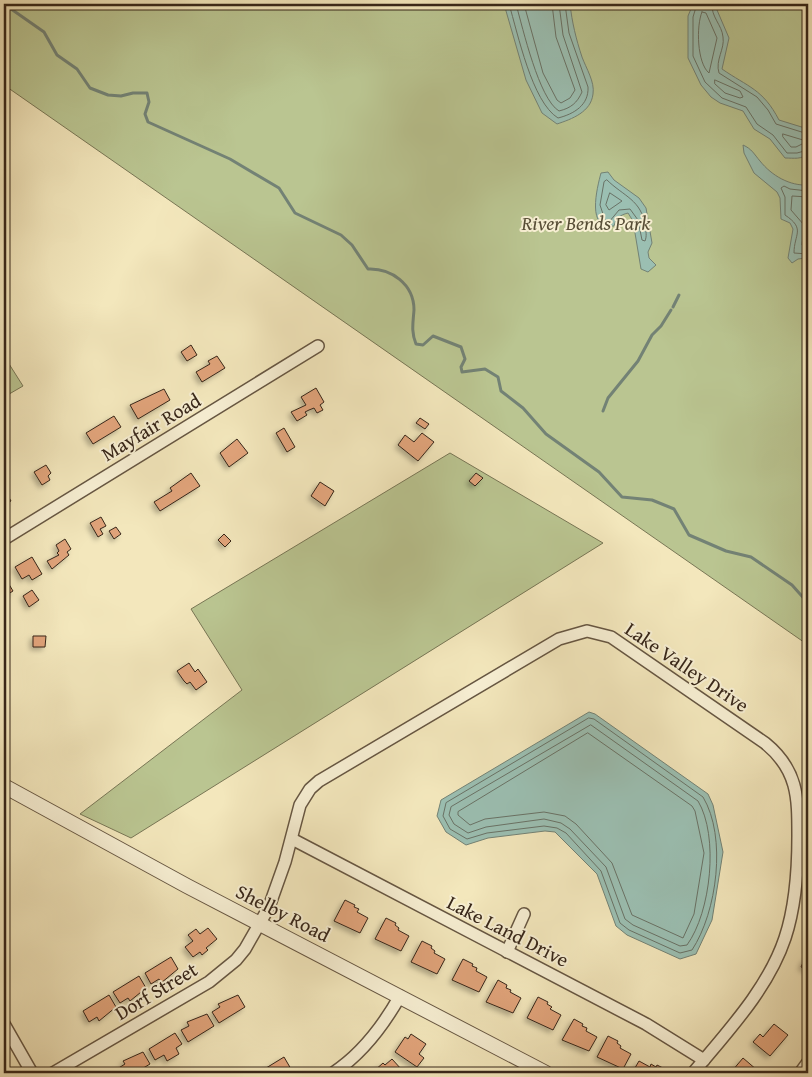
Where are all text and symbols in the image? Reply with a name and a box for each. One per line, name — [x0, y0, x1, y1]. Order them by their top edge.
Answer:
park label: River Bends Park — [521, 208, 651, 237]
street label: Mayfair Road — [95, 385, 206, 468]
street label: Lake Valley Drive — [619, 614, 755, 719]
street label: Shelby Road — [231, 876, 336, 949]
street label: Lake Land Drive — [442, 887, 574, 974]
street label: Dorf Street — [109, 954, 203, 1027]

